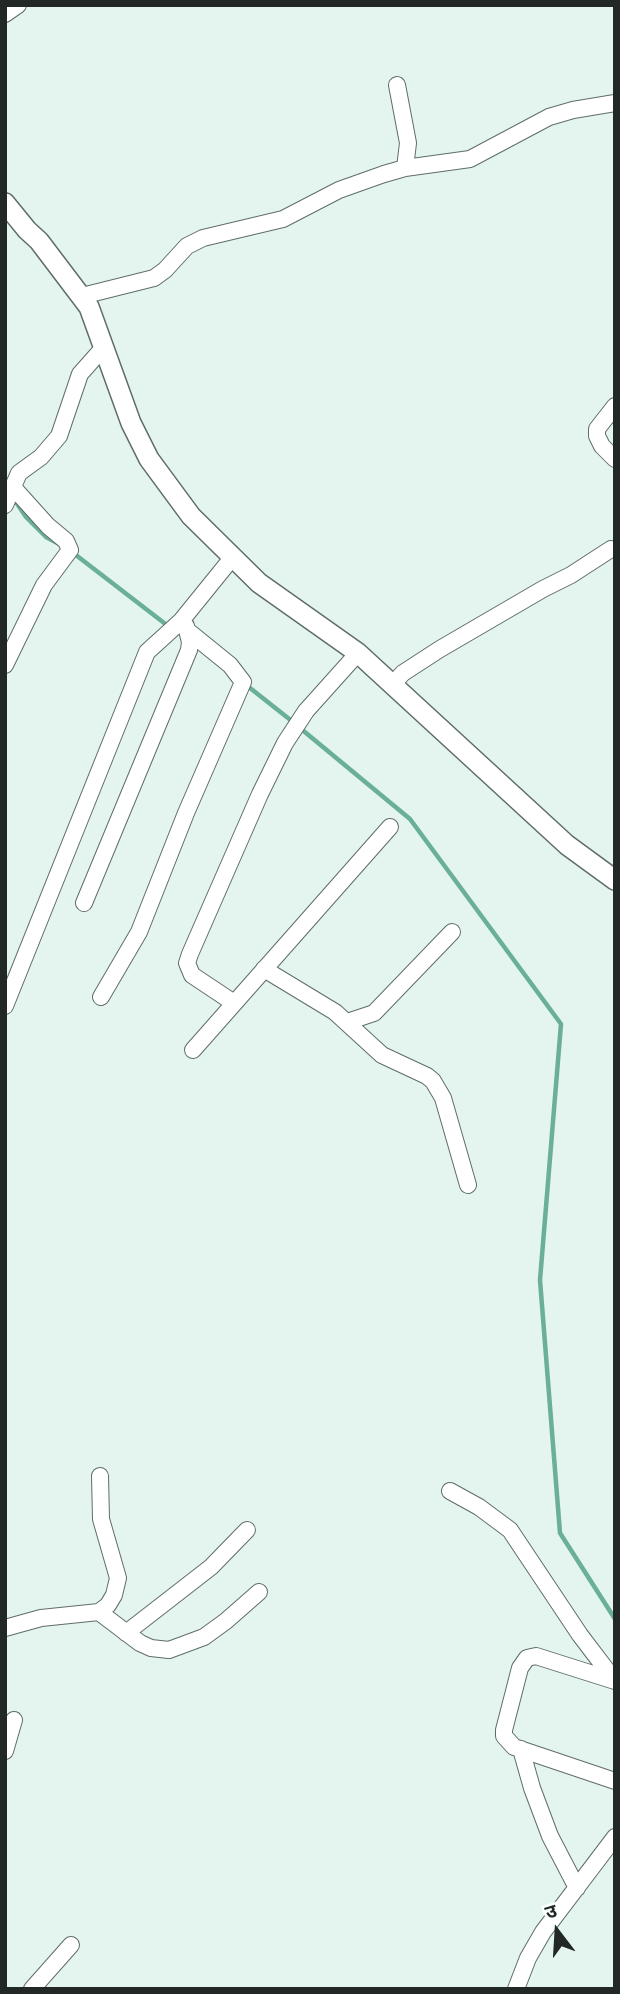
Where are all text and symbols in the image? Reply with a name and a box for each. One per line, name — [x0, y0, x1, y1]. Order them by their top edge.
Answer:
text: उ — [541, 1895, 560, 1926]
north arrow — [522, 1896, 592, 1966]

